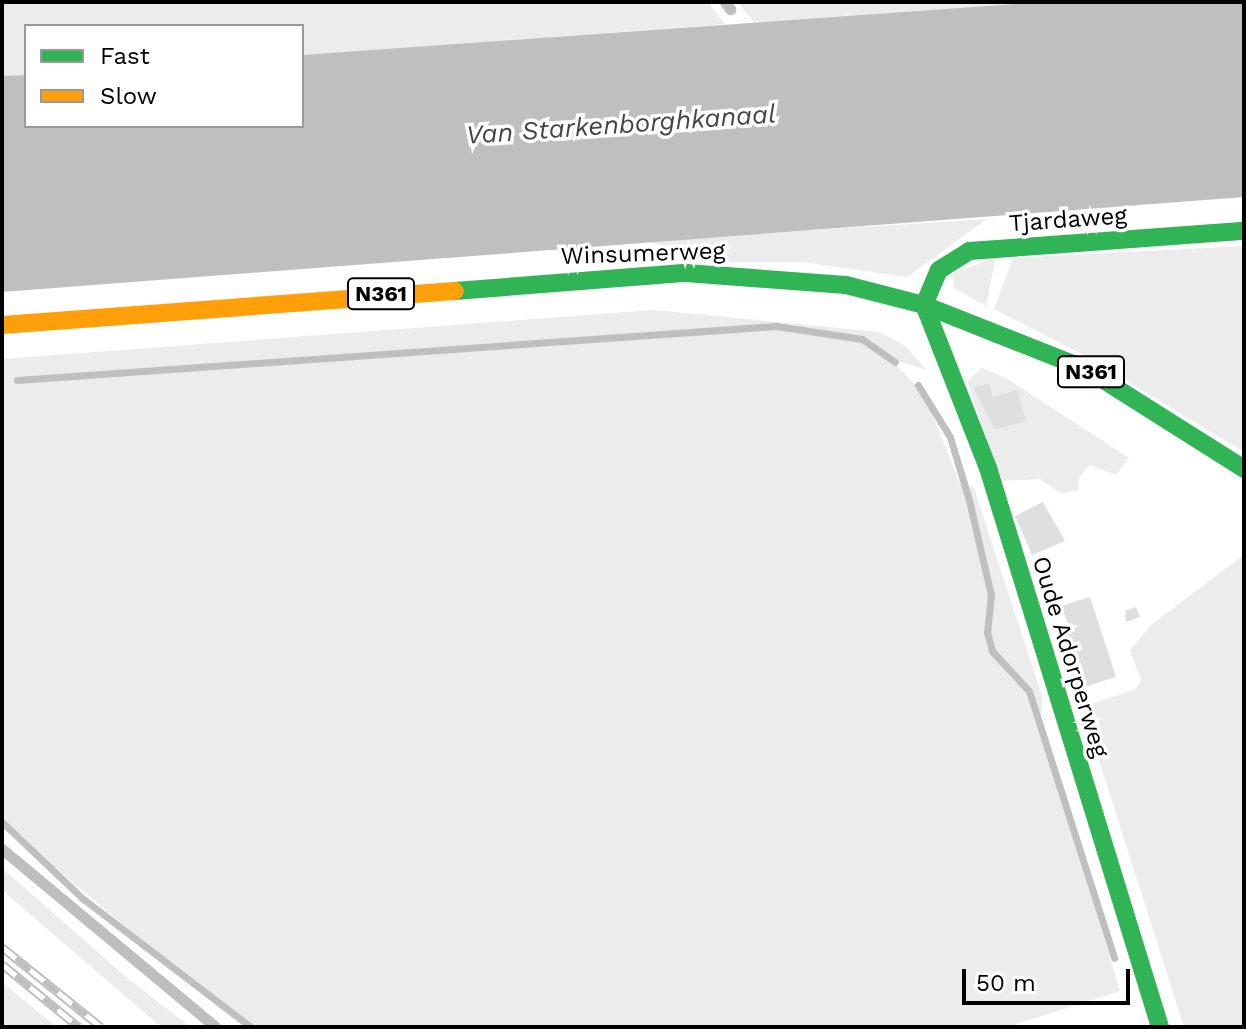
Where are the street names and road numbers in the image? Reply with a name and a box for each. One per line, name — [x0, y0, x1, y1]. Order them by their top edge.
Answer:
street label: Tjardaweg — [1008, 202, 1128, 238]
street label: Winsumerweg — [560, 237, 726, 271]
road number: N361 — [347, 276, 415, 312]
road number: N361 — [1057, 354, 1125, 390]
street label: Oude Adorperweg — [1026, 553, 1114, 761]

